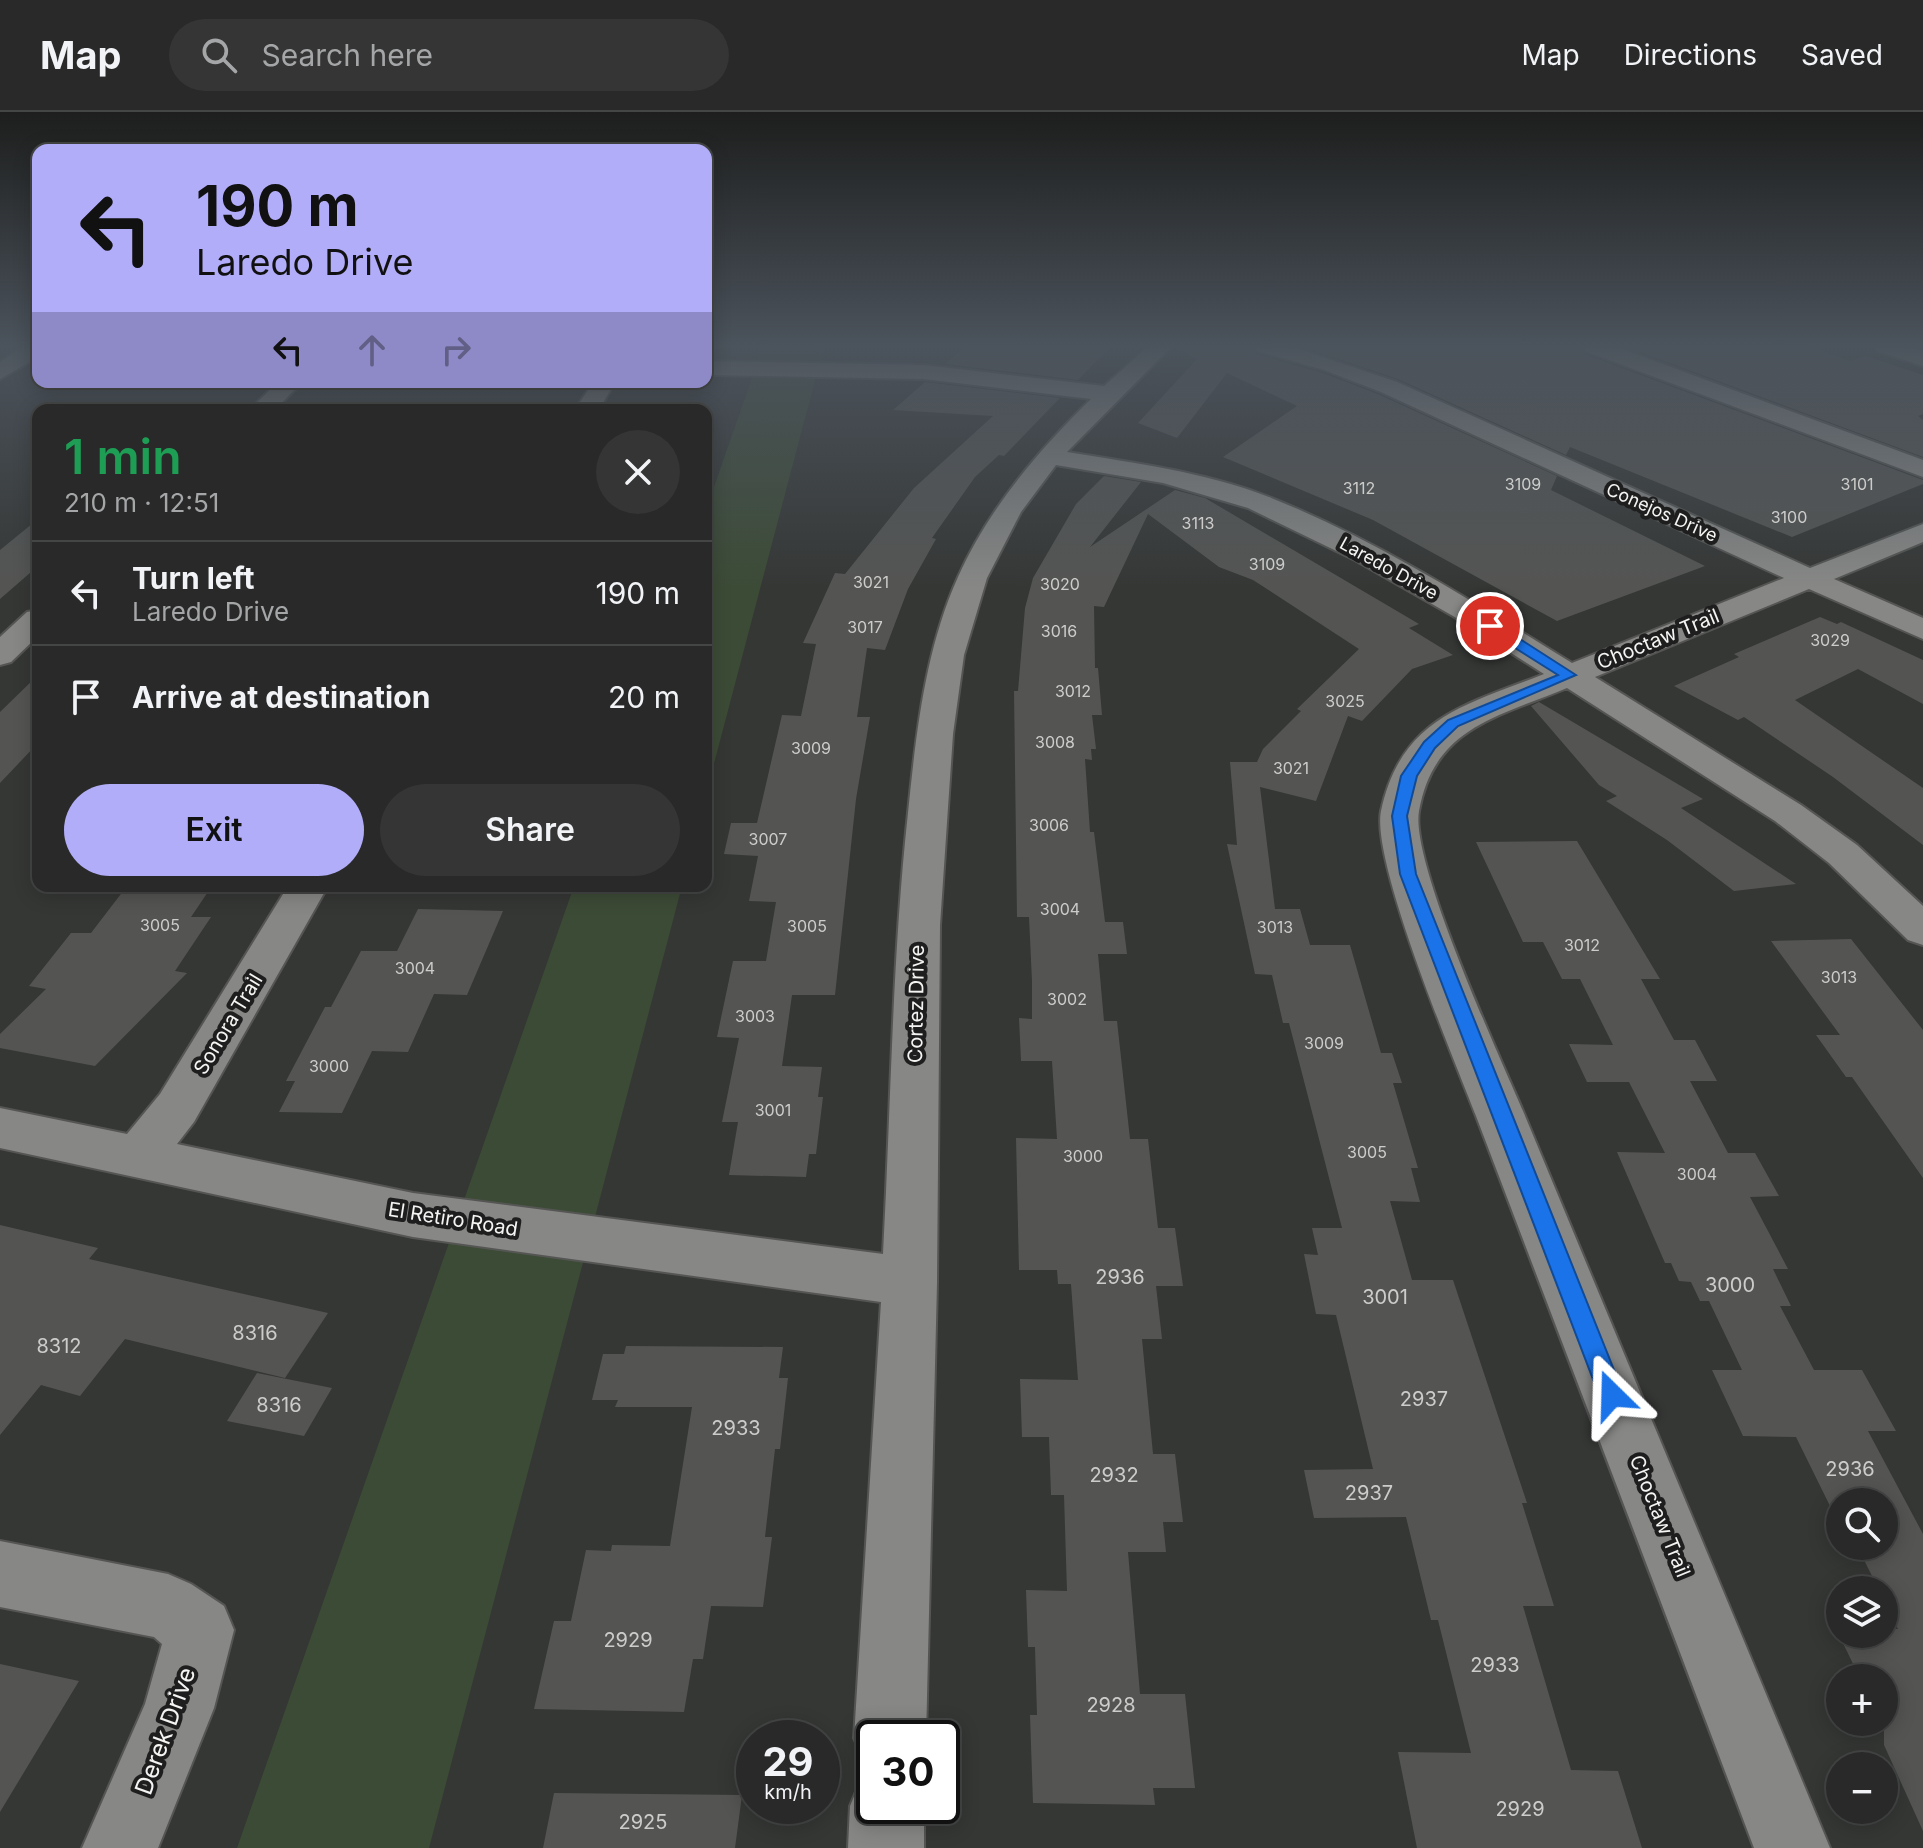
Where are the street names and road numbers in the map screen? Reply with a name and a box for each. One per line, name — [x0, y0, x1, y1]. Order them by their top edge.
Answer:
street label: Conejos Drive — [1603, 478, 1721, 546]
street label: Laredo Drive — [1336, 532, 1442, 604]
street label: Choctaw Trail — [1593, 604, 1723, 674]
street label: Cortez Drive — [903, 945, 929, 1063]
street label: Sonora Trail — [189, 969, 267, 1079]
street label: El Retiro Road — [386, 1197, 520, 1241]
street label: Choctaw Trail — [1625, 1451, 1695, 1581]
street label: Derek Drive — [129, 1663, 201, 1799]

